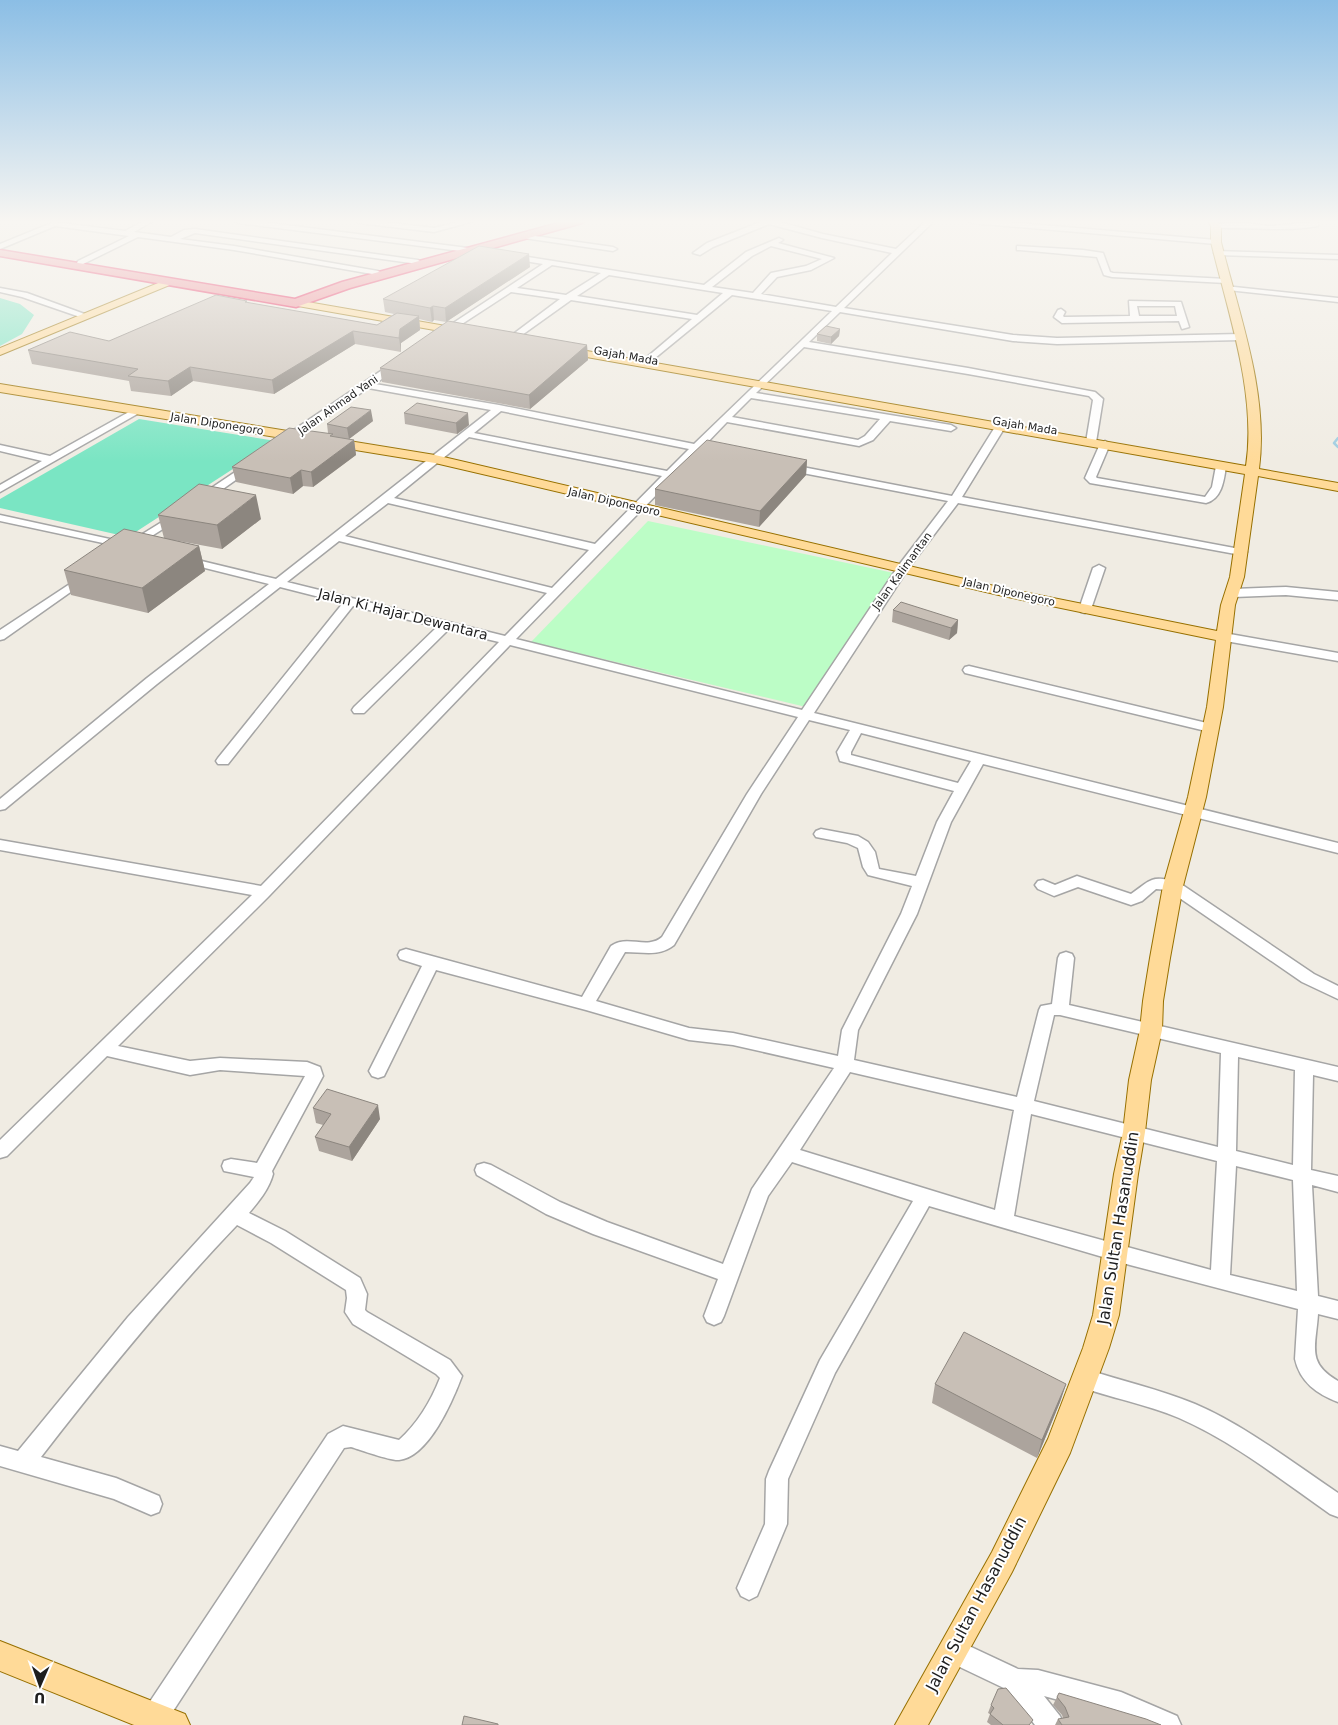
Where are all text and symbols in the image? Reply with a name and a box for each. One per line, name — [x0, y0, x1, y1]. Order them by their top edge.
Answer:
street label: Gajah Mada — [593, 344, 659, 368]
street label: Jalan Ahmad Yani — [295, 373, 380, 438]
street label: Jalan Diponegoro — [169, 410, 265, 438]
street label: Gajah Mada — [992, 414, 1058, 438]
street label: Jalan Diponegoro — [566, 485, 661, 519]
street label: Jalan Kalimantan — [869, 530, 934, 613]
street label: Jalan Diponegoro — [961, 575, 1056, 609]
street label: Jalan Ki Hajar Dewantara — [315, 585, 490, 643]
street label: Jalan Sultan Hasanuddin — [1093, 1130, 1143, 1327]
street label: Jalan Sultan Hasanuddin — [921, 1513, 1030, 1696]
north arrow — [15, 1660, 65, 1710]
text: U — [34, 1690, 46, 1706]

